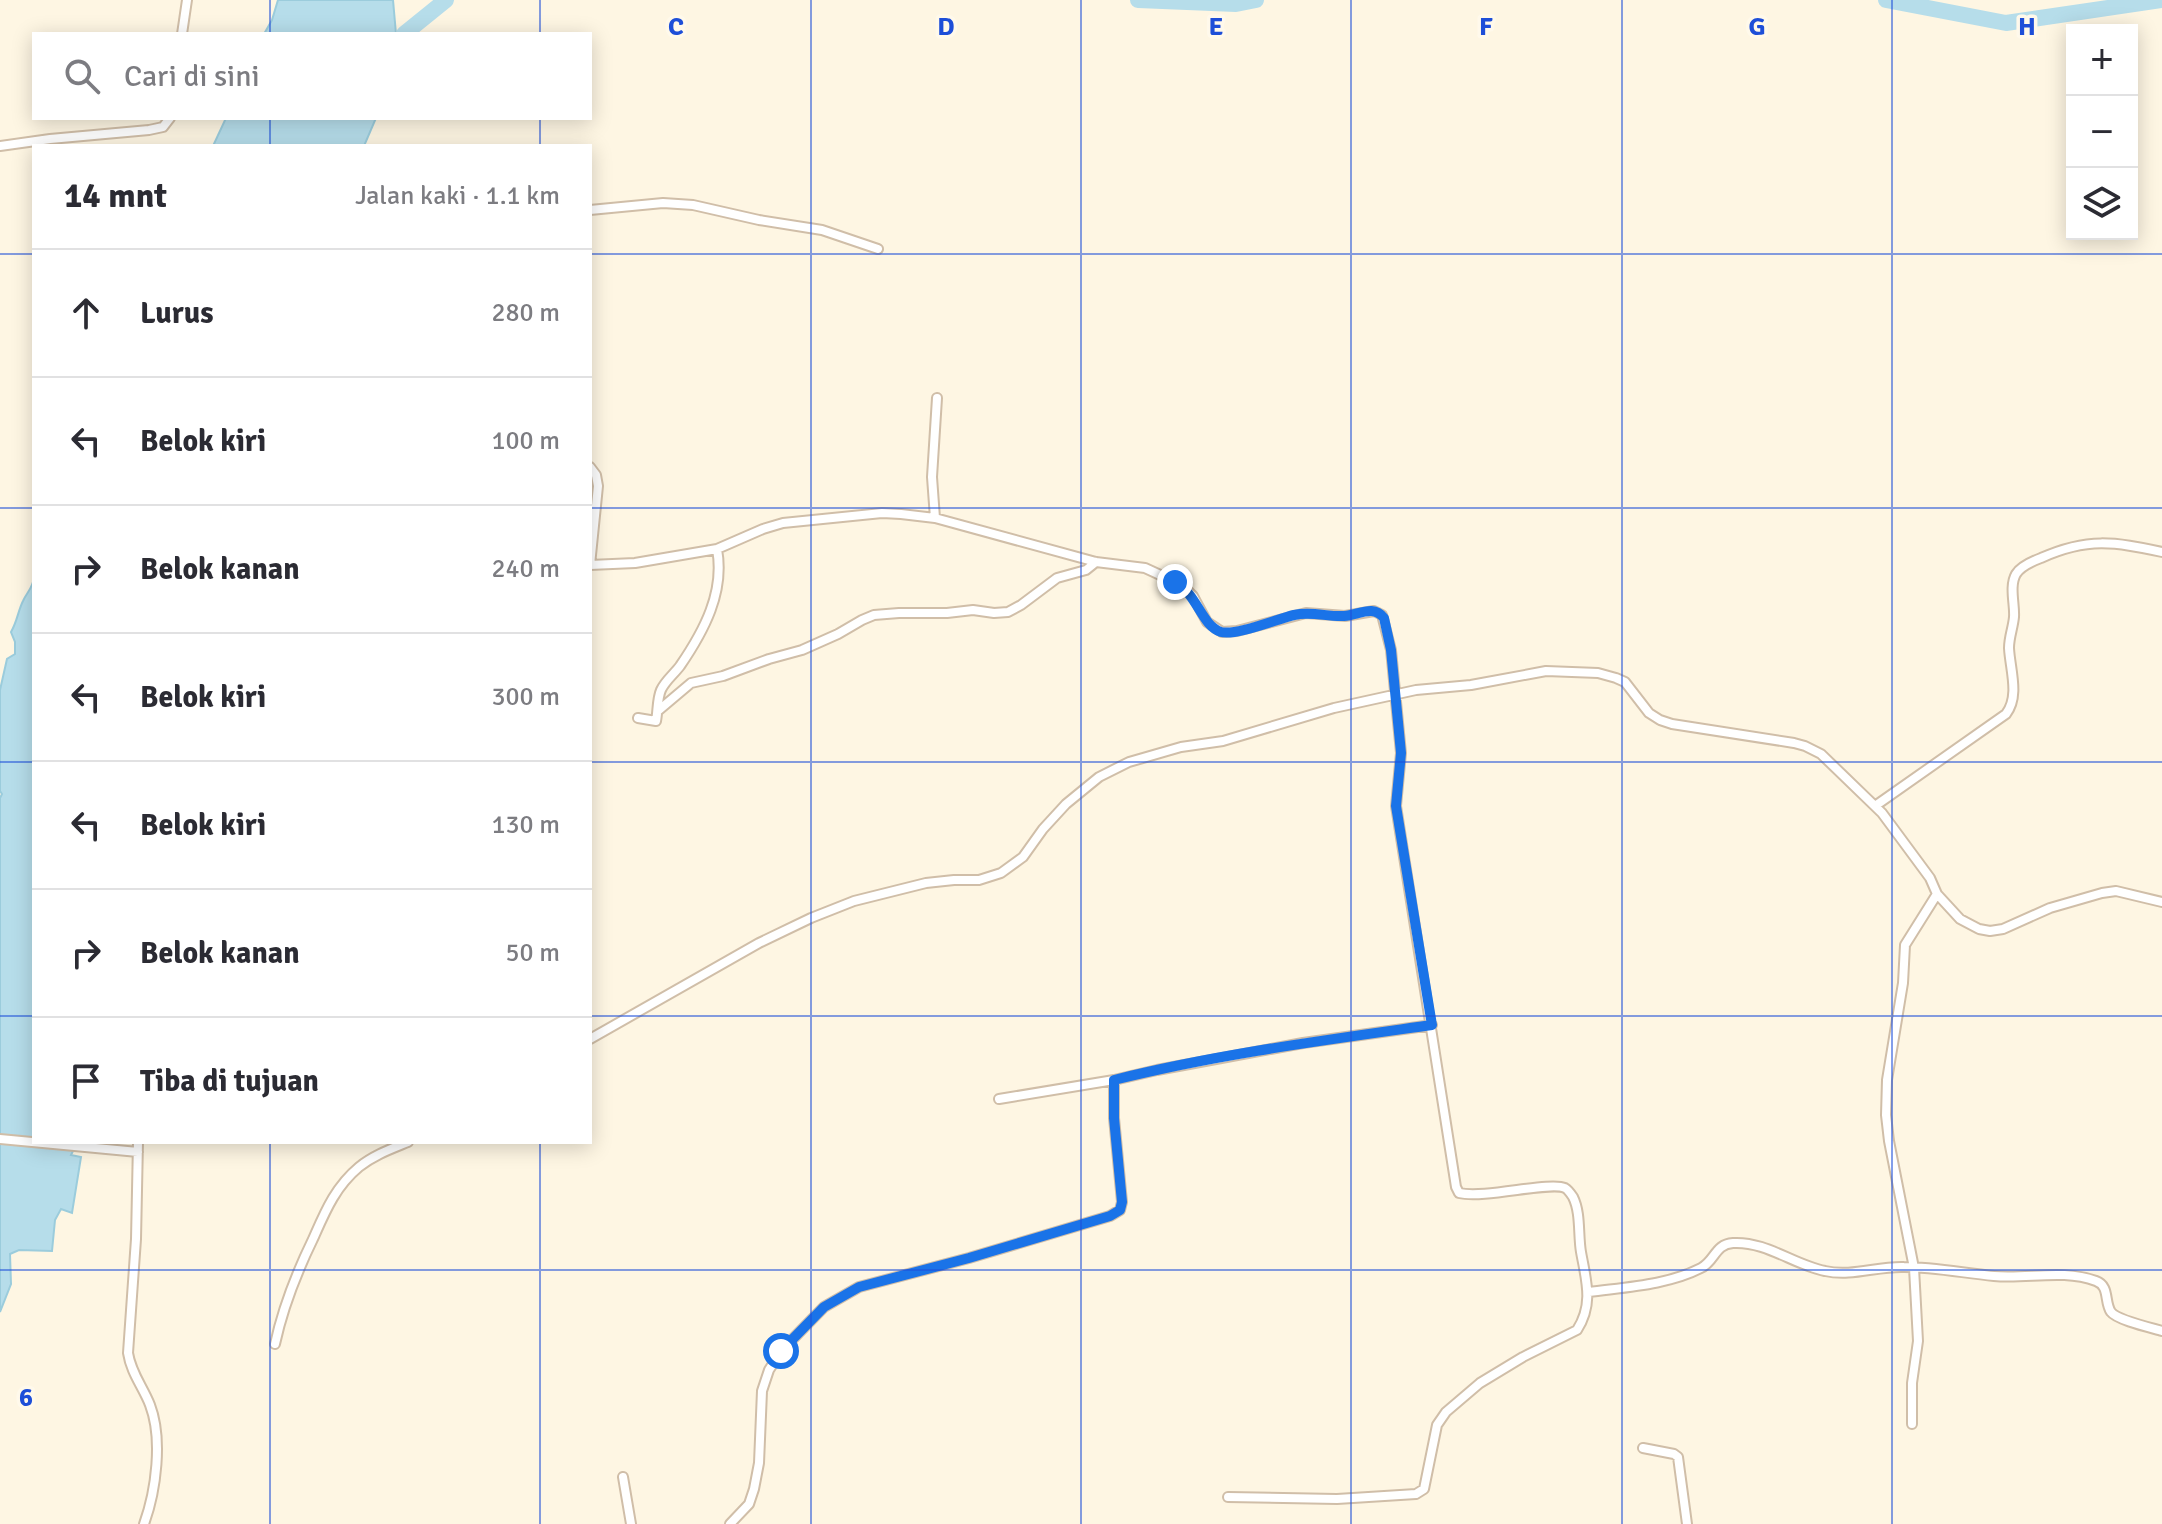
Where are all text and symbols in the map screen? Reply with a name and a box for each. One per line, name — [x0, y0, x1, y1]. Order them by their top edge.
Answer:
text: C — [668, 11, 684, 43]
text: D — [937, 11, 955, 43]
text: E — [1209, 11, 1223, 43]
text: F — [1479, 11, 1493, 43]
text: G — [1748, 11, 1766, 43]
text: H — [2018, 11, 2036, 43]
map controls — [2066, 24, 2138, 240]
button: + — [2066, 24, 2138, 96]
search box — [32, 32, 592, 120]
icon: search — [60, 54, 104, 98]
text: Cari di sini — [124, 58, 260, 95]
button: − — [2066, 96, 2138, 168]
button: layers — [2066, 168, 2138, 240]
text: 14 mnt — [64, 175, 167, 217]
text: Jalan kaki · 1.1 km — [355, 180, 560, 212]
icon: ahead — [64, 291, 108, 335]
text: Lurus — [140, 295, 214, 332]
text: 280 m — [491, 297, 560, 329]
icon: left — [64, 419, 108, 463]
text: Belok kiri — [140, 423, 266, 460]
text: 100 m — [491, 425, 560, 457]
icon: right — [64, 547, 108, 591]
text: Belok kanan — [140, 551, 300, 588]
text: 240 m — [491, 553, 560, 585]
route end — [1157, 564, 1193, 600]
icon: left — [64, 675, 108, 719]
text: Belok kiri — [140, 679, 266, 716]
text: 300 m — [491, 681, 560, 713]
icon: left — [64, 803, 108, 847]
text: Belok kiri — [140, 807, 266, 844]
text: 130 m — [491, 809, 560, 841]
icon: right — [64, 931, 108, 975]
text: Belok kanan — [140, 935, 300, 972]
text: 50 m — [505, 937, 560, 969]
icon: arrive — [64, 1059, 108, 1103]
text: Tiba di tujuan — [140, 1063, 319, 1100]
route start — [763, 1333, 799, 1369]
text: 6 — [19, 1382, 33, 1414]

